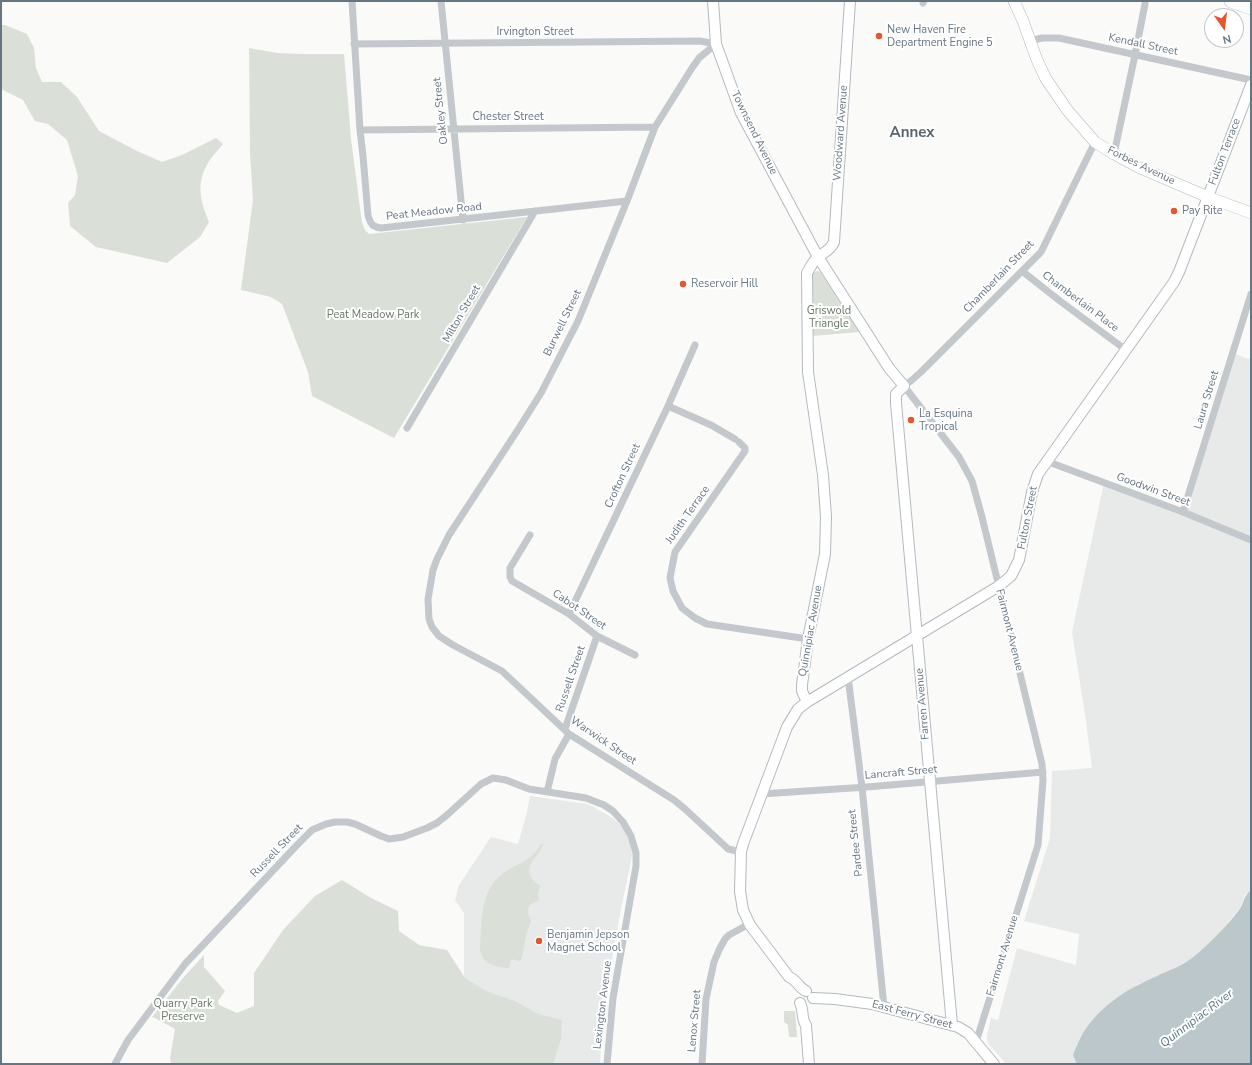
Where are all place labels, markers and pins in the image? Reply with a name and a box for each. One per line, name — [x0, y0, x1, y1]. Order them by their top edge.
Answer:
place label: New Haven Fire Department Engine 5 — [887, 23, 993, 49]
marker: New Haven Fire Department Engine 5 — [874, 31, 884, 41]
place label: Pay Rite — [1182, 204, 1223, 218]
marker: Pay Rite — [1169, 206, 1179, 216]
place label: Reservoir Hill — [691, 277, 758, 291]
marker: Reservoir Hill — [678, 279, 688, 289]
place label: La Esquina Tropical — [919, 407, 972, 433]
marker: La Esquina Tropical — [906, 415, 916, 425]
place label: Benjamin Jepson Magnet School — [547, 928, 629, 954]
marker: Benjamin Jepson Magnet School — [534, 936, 544, 946]

